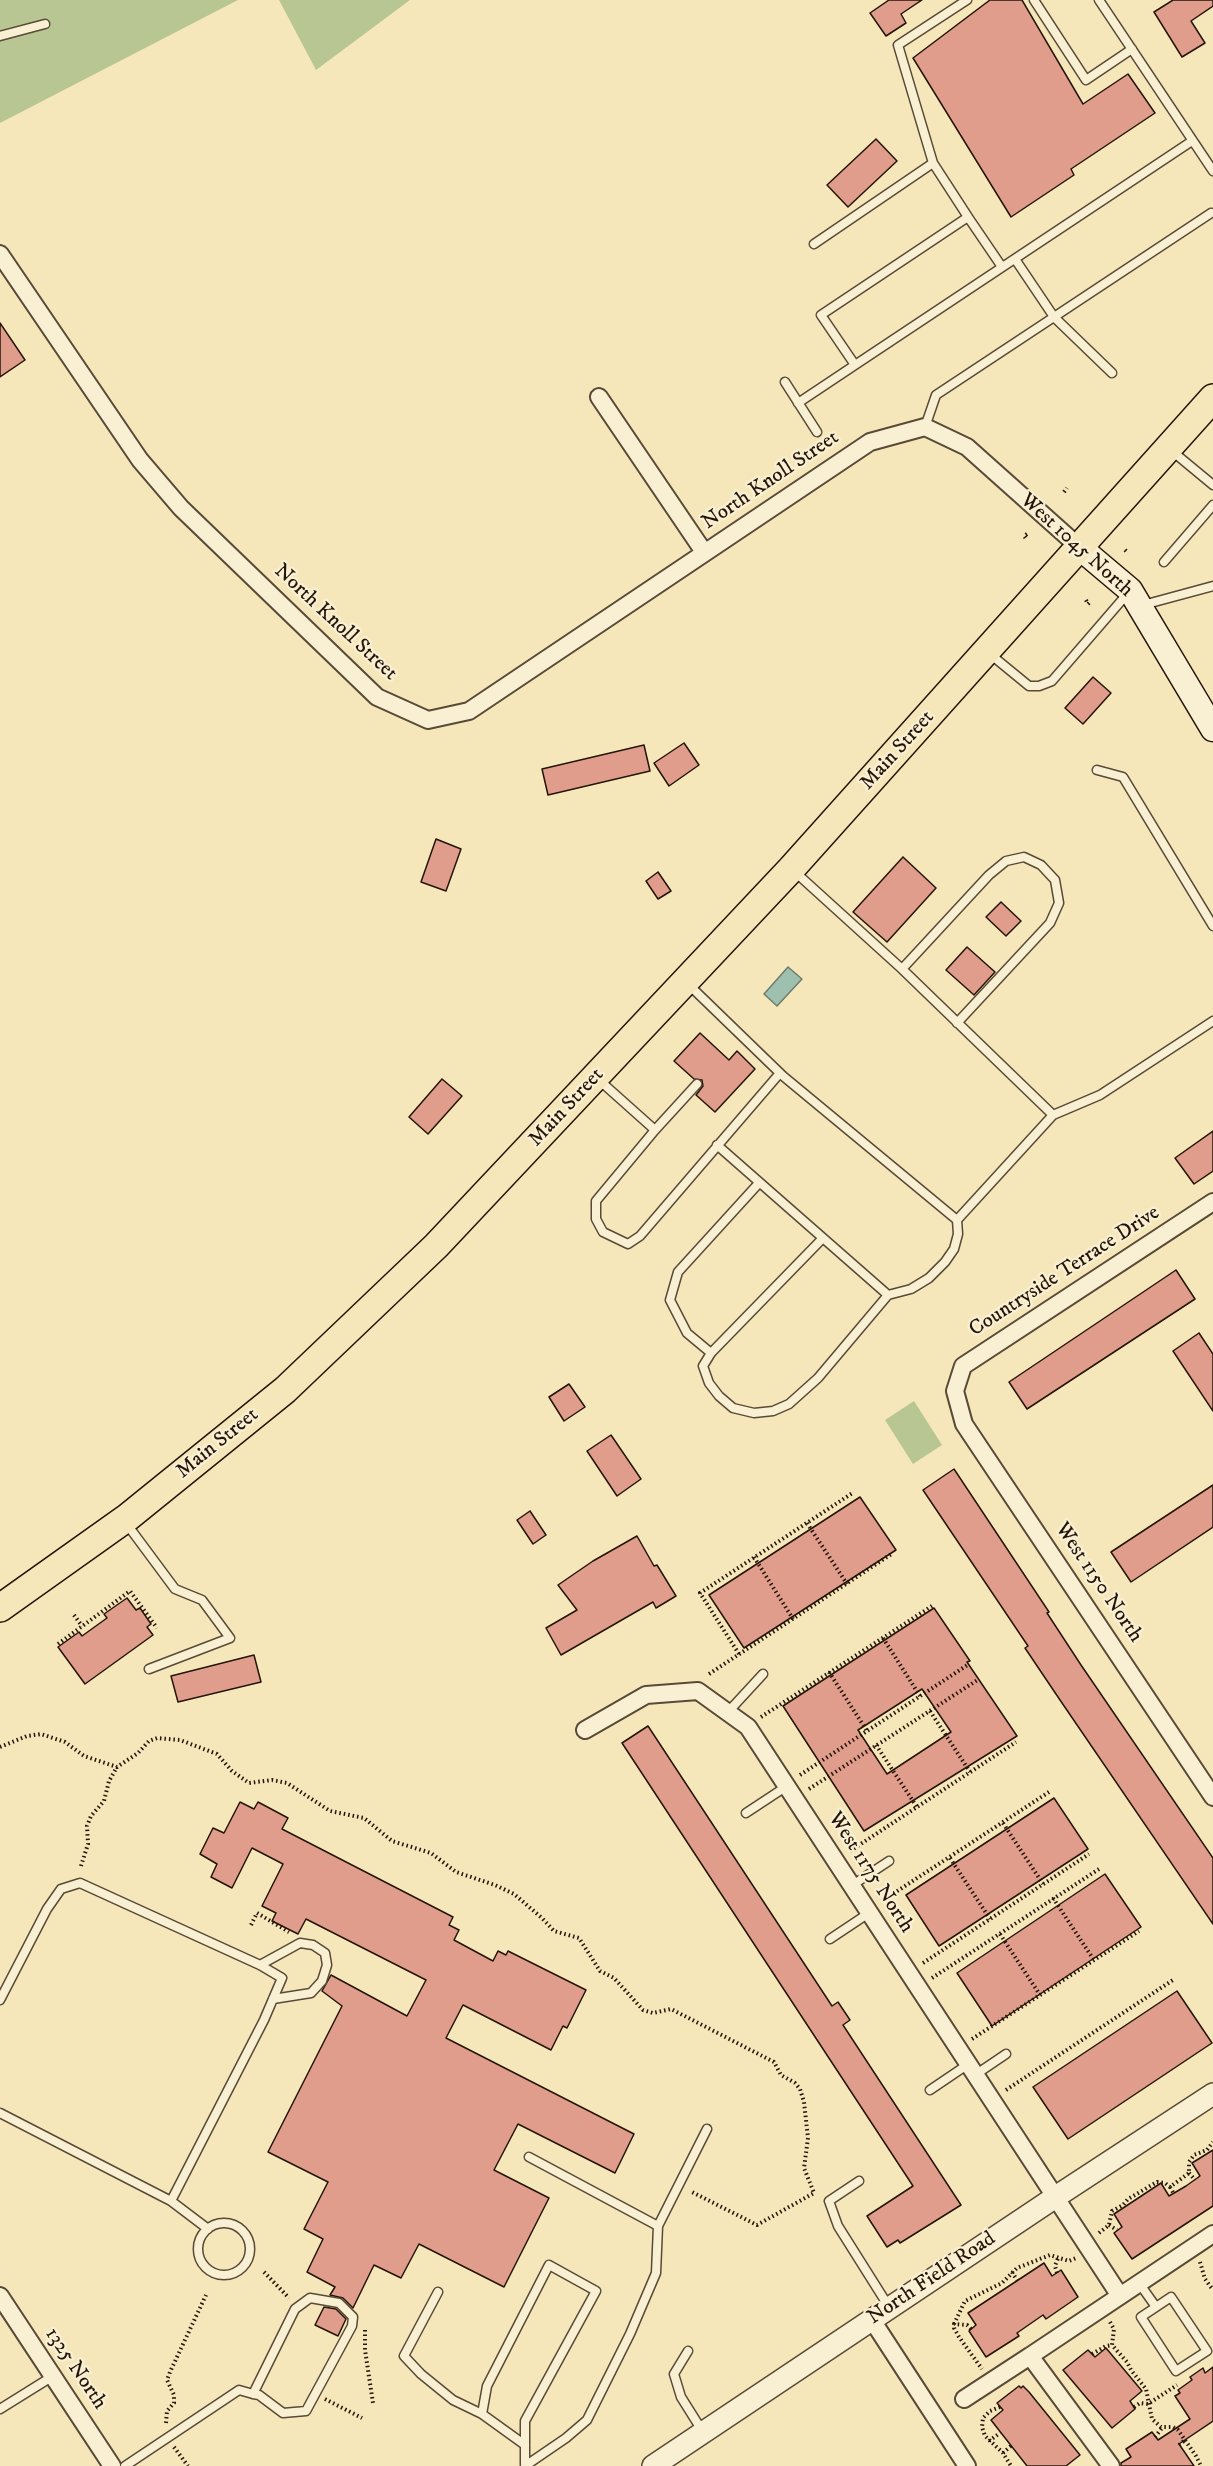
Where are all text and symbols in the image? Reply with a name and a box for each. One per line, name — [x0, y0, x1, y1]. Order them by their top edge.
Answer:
street label: North Knoll Street — [698, 426, 844, 536]
street label: West 1045 North — [1014, 489, 1138, 603]
street label: North Knoll Street — [268, 559, 402, 687]
street label: Main Street — [856, 706, 940, 796]
street label: Main Street — [524, 1063, 610, 1153]
street label: Countryside Terrace Drive — [965, 1201, 1165, 1343]
street label: Main Street — [172, 1403, 264, 1485]
street label: West 1150 North — [1049, 1518, 1147, 1648]
street label: West 1175 North — [822, 1808, 918, 1938]
street label: North Field Road — [863, 2227, 1001, 2331]
street label: 1325 North — [39, 2323, 111, 2415]

